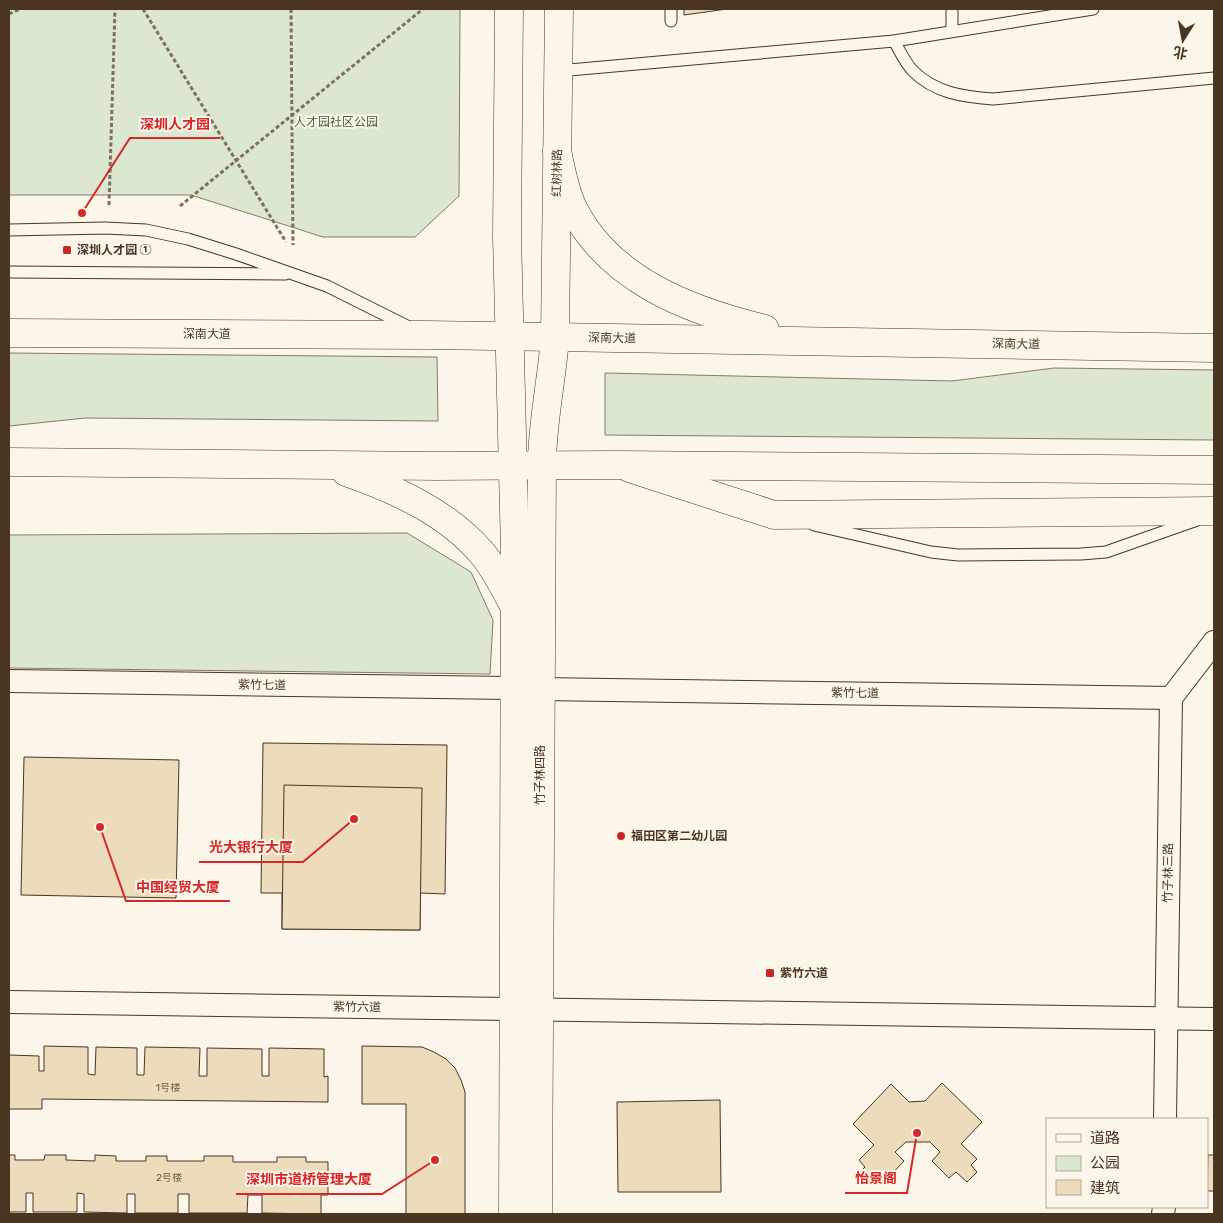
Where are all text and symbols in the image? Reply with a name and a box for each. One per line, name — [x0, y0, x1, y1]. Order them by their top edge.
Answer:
north arrow — [1158, 15, 1208, 65]
text: 北 — [1172, 43, 1189, 62]
callout: 深圳人才园 — [130, 109, 220, 138]
park label: 人才园社区公园 — [294, 115, 378, 129]
text: 深圳人才园 — [140, 116, 210, 133]
street label: 红树林路 — [550, 149, 564, 197]
place label: 深圳人才园 ① — [77, 243, 152, 257]
marker: 深圳人才园 ① — [61, 244, 73, 256]
street label: 深南大道 — [183, 327, 231, 341]
street label: 深南大道 — [588, 331, 636, 345]
street label: 深南大道 — [992, 337, 1040, 351]
street label: 紫竹七道 — [238, 678, 286, 692]
street label: 紫竹七道 — [831, 686, 879, 700]
street label: 竹子林四路 — [533, 745, 547, 805]
place label: 福田区第二幼儿园 — [631, 829, 727, 843]
marker: 福田区第二幼儿园 — [615, 830, 627, 842]
callout: 光大银行大厦 — [199, 833, 303, 862]
text: 光大银行大厦 — [209, 839, 293, 856]
street label: 竹子林三路 — [1160, 843, 1176, 903]
callout: 中国经贸大厦 — [126, 872, 230, 901]
text: 中国经贸大厦 — [136, 879, 220, 896]
place label: 紫竹六道 — [780, 966, 828, 980]
marker: 紫竹六道 — [764, 967, 776, 979]
street label: 紫竹六道 — [333, 1000, 381, 1014]
house number: 1号楼 — [156, 1082, 180, 1094]
legend — [1046, 1118, 1208, 1208]
text: 道路 — [1090, 1129, 1120, 1147]
text: 公园 — [1090, 1154, 1120, 1172]
callout: 怡景阁 — [845, 1164, 907, 1193]
callout: 深圳市道桥管理大厦 — [236, 1165, 382, 1194]
text: 怡景阁 — [855, 1170, 897, 1187]
text: 深圳市道桥管理大厦 — [246, 1171, 372, 1188]
house number: 2号楼 — [156, 1172, 182, 1184]
text: 建筑 — [1090, 1179, 1120, 1197]

